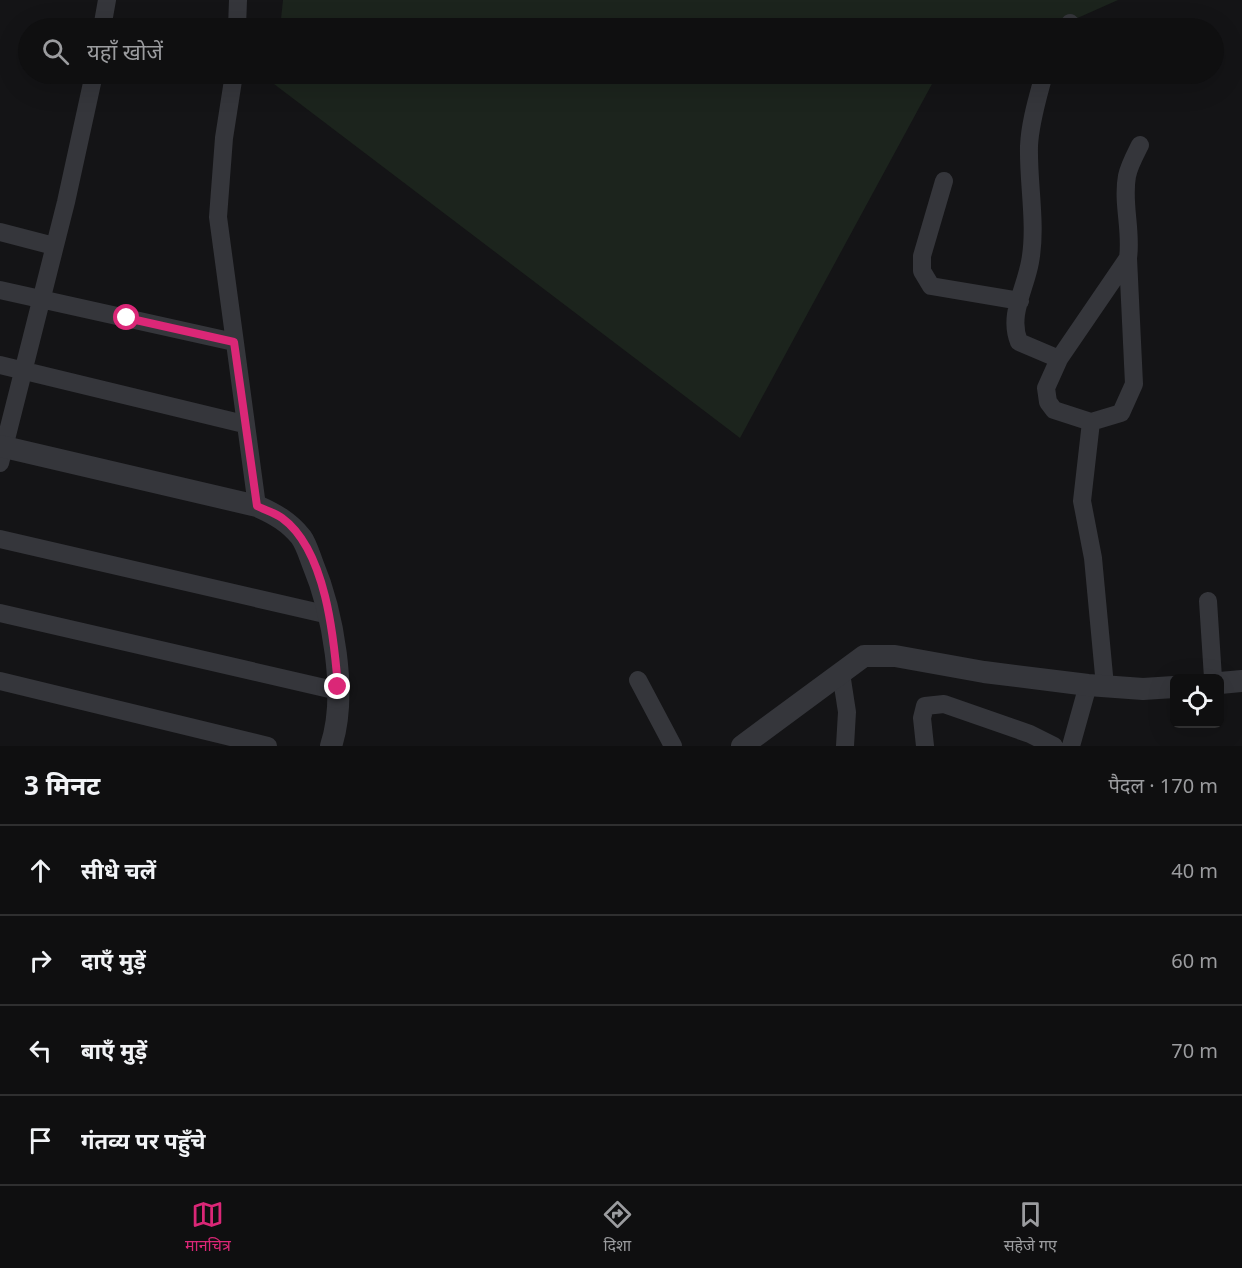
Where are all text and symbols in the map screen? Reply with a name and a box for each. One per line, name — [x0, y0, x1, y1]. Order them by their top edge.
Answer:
search box — [18, 18, 1224, 84]
icon: search — [39, 35, 72, 68]
text: यहाँ खोजें — [87, 36, 163, 66]
route start — [113, 304, 139, 330]
route end — [324, 673, 350, 699]
map controls — [1170, 674, 1224, 728]
button: locate — [1170, 674, 1224, 728]
text: 3 मिनट — [24, 767, 100, 803]
text: पैदल · 170 m — [1108, 772, 1218, 799]
icon: ahead — [24, 854, 57, 887]
text: सीधे चलें — [81, 855, 156, 885]
text: 40 m — [1171, 857, 1218, 884]
icon: right — [24, 944, 57, 977]
text: दाएँ मुड़ें — [81, 945, 146, 975]
text: 60 m — [1171, 947, 1218, 974]
icon: left — [24, 1034, 57, 1067]
text: बाएँ मुड़ें — [81, 1035, 147, 1065]
text: 70 m — [1171, 1037, 1218, 1064]
icon: arrive — [24, 1124, 57, 1157]
text: गंतव्य पर पहुँचे — [81, 1125, 206, 1155]
tab: मानचित्र — [185, 1198, 231, 1256]
tab: दिशा — [601, 1198, 634, 1256]
tab: सहेजे गए — [1004, 1198, 1057, 1256]

